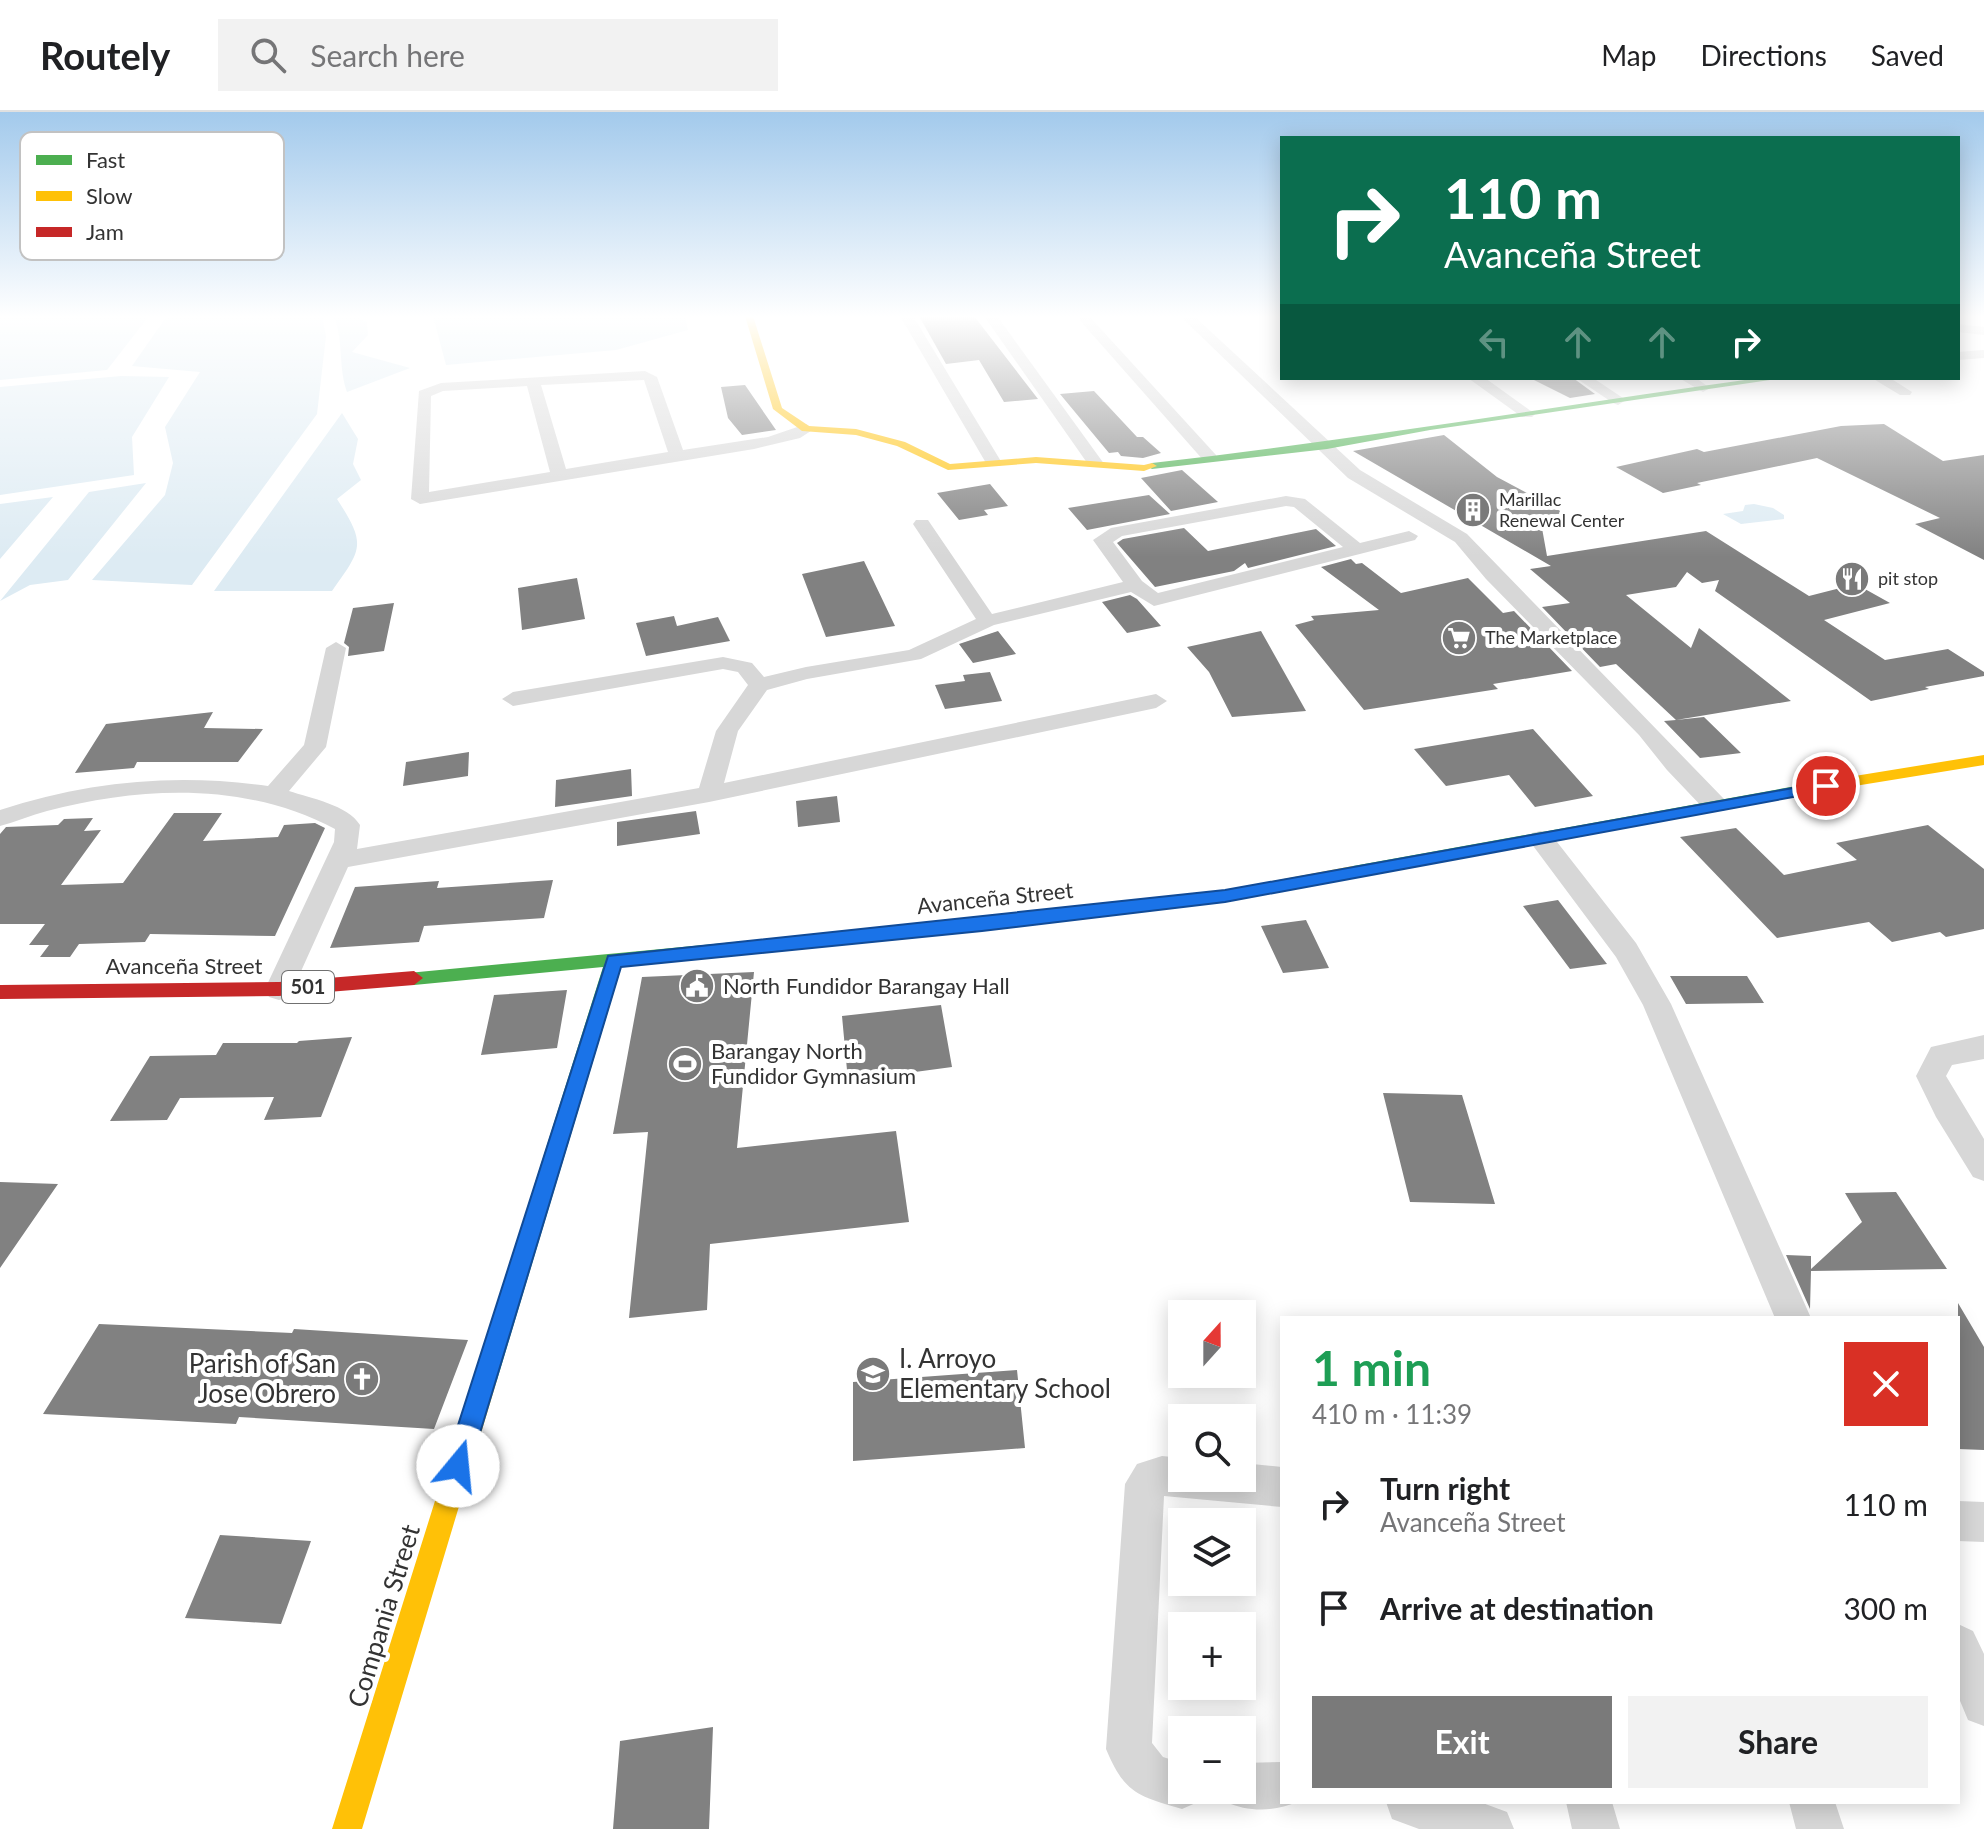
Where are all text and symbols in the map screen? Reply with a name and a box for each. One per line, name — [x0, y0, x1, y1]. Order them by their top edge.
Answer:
search box — [218, 19, 778, 91]
text: Routely — [40, 32, 170, 78]
icon: search — [246, 33, 290, 77]
text: Search here — [310, 37, 465, 73]
text: Map — [1601, 38, 1656, 72]
text: Directions — [1700, 38, 1827, 72]
text: Saved — [1871, 38, 1944, 72]
legend — [20, 132, 284, 260]
text: Fast — [86, 146, 125, 173]
text: 110 m — [1444, 164, 1602, 231]
icon: right — [1312, 168, 1416, 272]
text: Slow — [86, 182, 133, 209]
text: Jam — [86, 218, 124, 245]
text: Avanceña Street — [1444, 232, 1701, 276]
icon: left — [1472, 320, 1516, 364]
icon: ahead — [1556, 320, 1600, 364]
icon: ahead — [1640, 320, 1684, 364]
icon: right — [1724, 320, 1768, 364]
place label: Marillac Renewal Center — [1499, 488, 1625, 531]
building icon: Marillac Renewal Center — [1454, 491, 1492, 529]
restaurant icon: pit stop — [1833, 560, 1871, 598]
place label: pit stop — [1878, 567, 1938, 589]
supermarket icon: The Marketplace — [1440, 619, 1478, 657]
place label: The Marketplace — [1485, 626, 1617, 648]
pin — [1792, 752, 1860, 820]
icon: arrive — [1804, 764, 1848, 808]
street label: Avanceña Street — [915, 876, 1075, 919]
street label: Avanceña Street — [105, 952, 263, 979]
public building icon: North Fundidor Barangay Hall — [678, 967, 716, 1005]
road number: 501 — [282, 971, 334, 1003]
place label: North Fundidor Barangay Hall — [723, 972, 1010, 999]
place label: Barangay North Fundidor Gymnasium — [711, 1037, 916, 1089]
sports icon: Barangay North Fundidor Gymnasium — [666, 1045, 704, 1083]
north arrow — [1168, 1300, 1256, 1388]
map controls — [1168, 1300, 1256, 1804]
text: 1 min — [1312, 1339, 1431, 1396]
place label: I. Arroyo Elementary School — [899, 1342, 1111, 1404]
button: close — [1844, 1342, 1928, 1426]
place label: Parish of San Jose Obrero — [189, 1347, 336, 1409]
school or university icon: I. Arroyo Elementary School — [854, 1355, 892, 1393]
church icon: Parish of San Jose Obrero — [343, 1360, 381, 1398]
text: 410 m · 11:39 — [1312, 1398, 1472, 1430]
button: search — [1168, 1404, 1256, 1492]
position arrow — [416, 1424, 500, 1508]
text: Turn right — [1380, 1470, 1510, 1506]
icon: right — [1312, 1482, 1356, 1526]
text: 110 m — [1843, 1486, 1928, 1522]
text: Avanceña Street — [1380, 1506, 1566, 1538]
button: layers — [1168, 1508, 1256, 1596]
street label: Compania Street — [340, 1520, 426, 1711]
icon: arrive — [1312, 1586, 1356, 1630]
text: Arrive at destination — [1380, 1590, 1654, 1626]
text: 300 m — [1843, 1590, 1928, 1626]
button: + — [1168, 1612, 1256, 1700]
button: Exit — [1312, 1696, 1612, 1788]
button: Share — [1628, 1696, 1928, 1788]
button: − — [1168, 1716, 1256, 1804]

